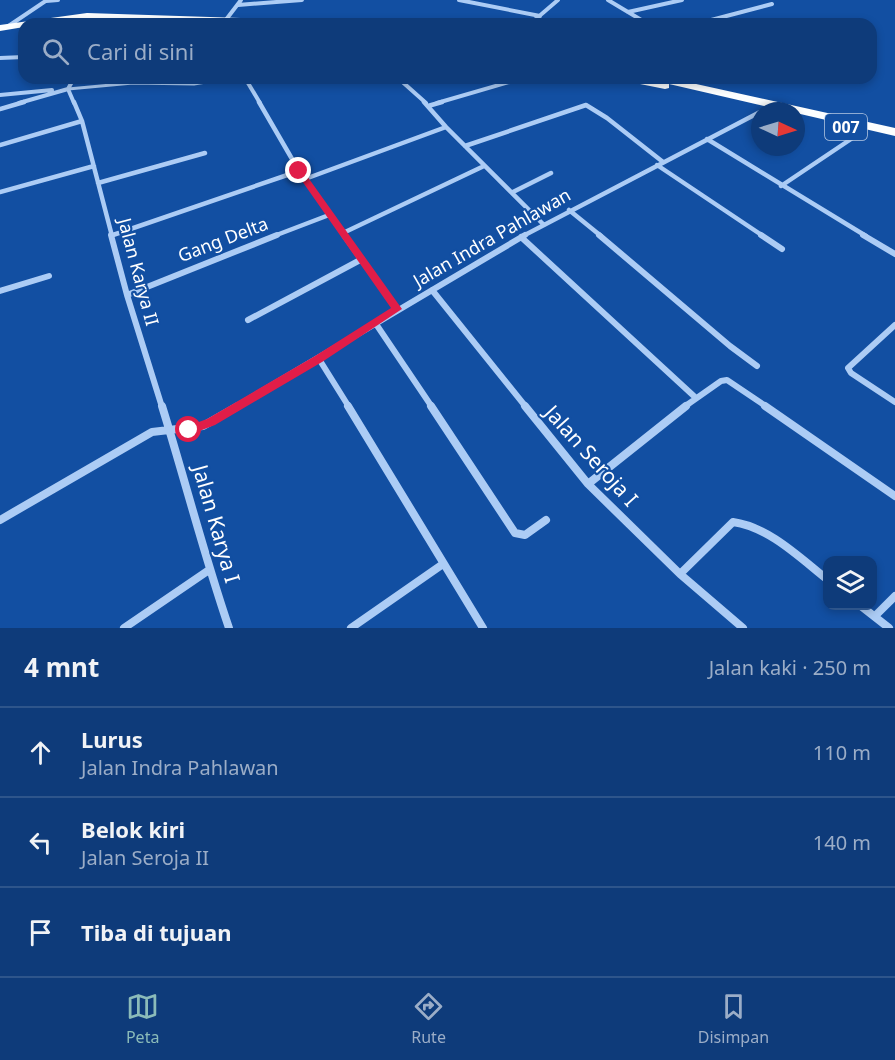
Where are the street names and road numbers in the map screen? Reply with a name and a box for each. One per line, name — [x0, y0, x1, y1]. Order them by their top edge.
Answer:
road number: 007 — [825, 114, 867, 140]
street label: Jalan Indra Pahlawan — [407, 182, 575, 293]
street label: Gang Delta — [174, 211, 271, 267]
street label: Jalan Karya II — [113, 213, 165, 328]
street label: Jalan Seroja I — [537, 397, 645, 512]
street label: Jalan Karya I — [186, 459, 247, 586]

